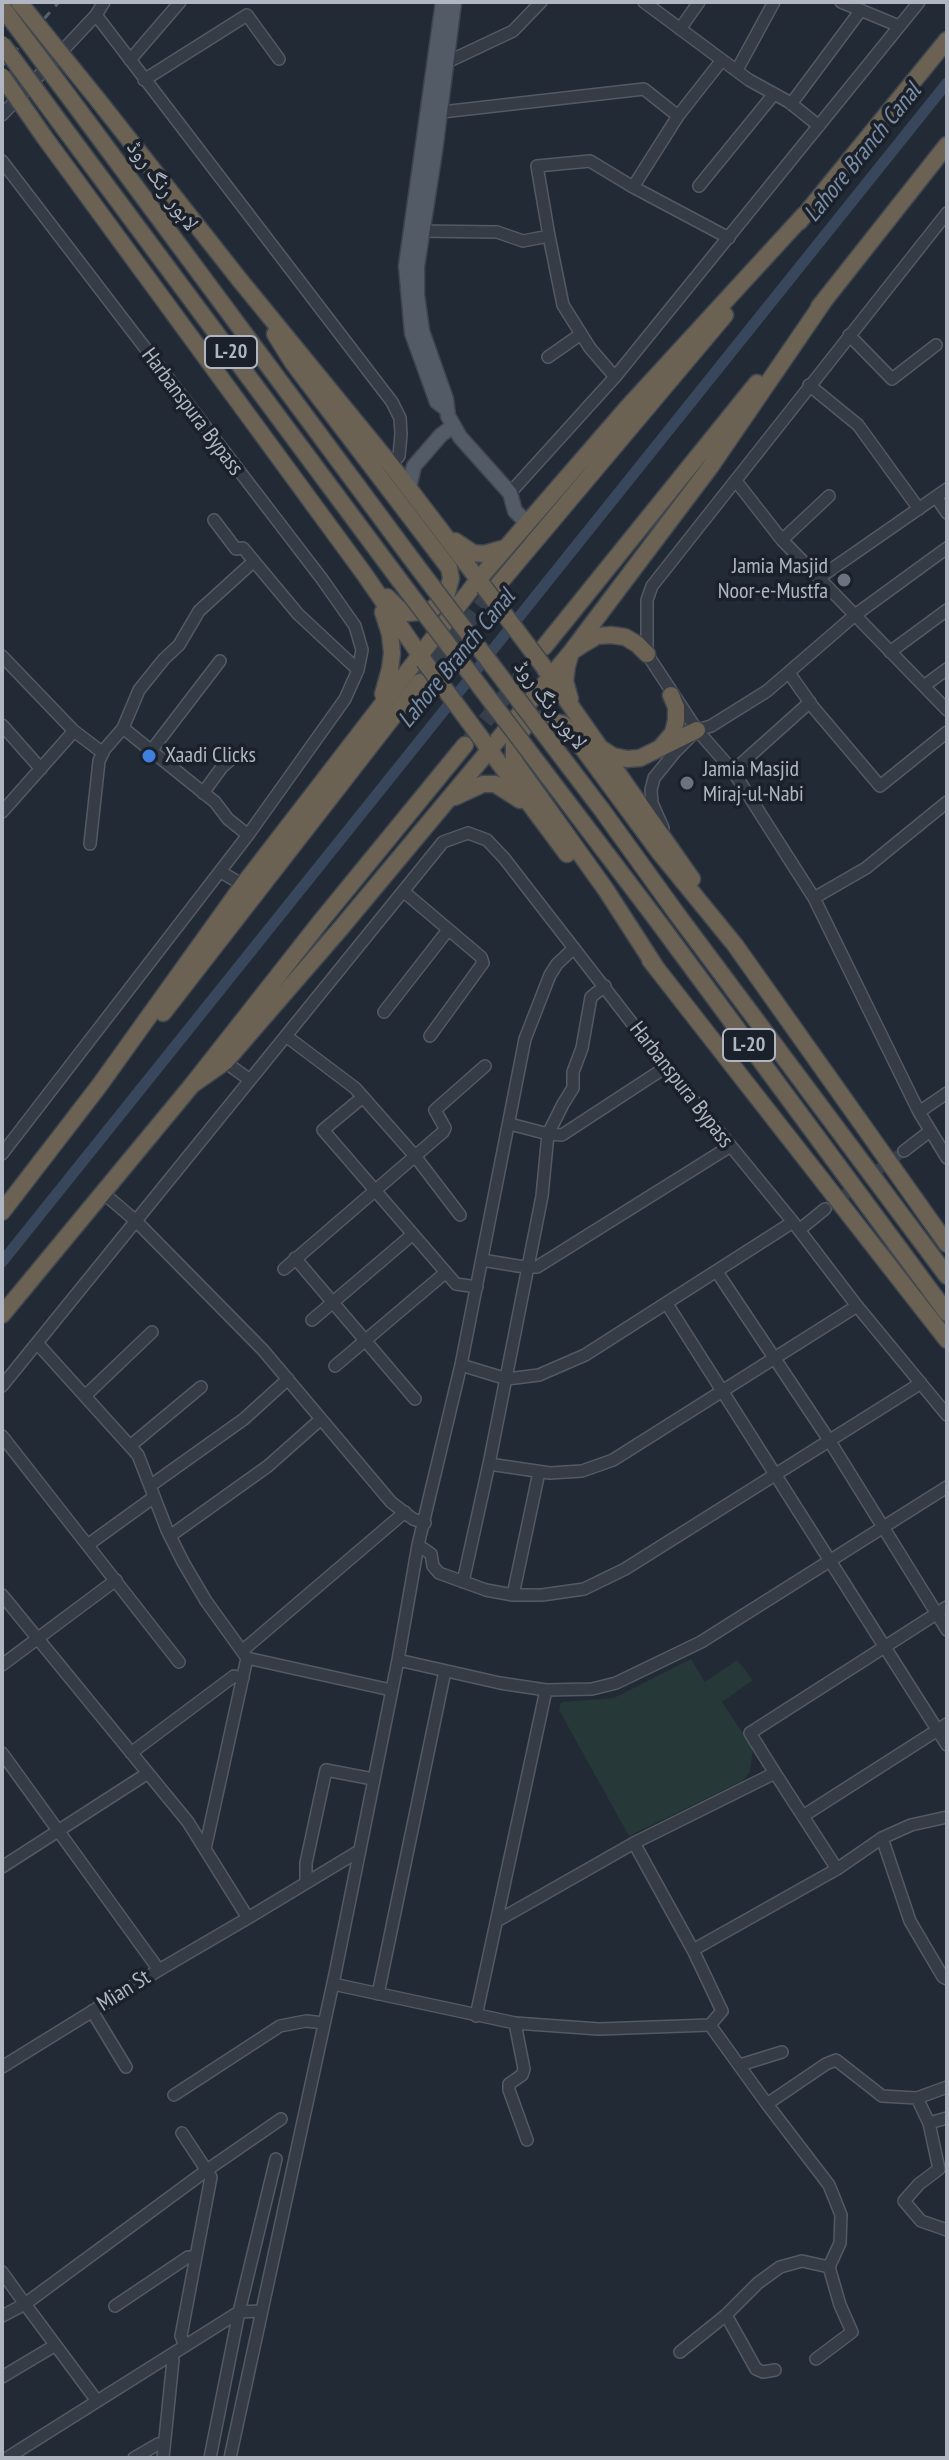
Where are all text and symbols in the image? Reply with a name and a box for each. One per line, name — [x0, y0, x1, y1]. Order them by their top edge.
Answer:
water label: Lahore Branch Canal — [798, 78, 928, 228]
street label: لاہور رنگ روڈ — [120, 136, 204, 236]
road number: L-20 — [205, 336, 257, 368]
street label: Harbanspura Bypass — [136, 343, 248, 481]
place label: Jamia Masjid Noor-e-Mustfa — [718, 554, 828, 606]
marker: Jamia Masjid Noor-e-Mustfa — [835, 571, 853, 589]
water label: Lahore Branch Canal — [392, 584, 522, 734]
street label: لاہور رنگ روڈ — [508, 655, 592, 755]
place label: Xaadi Clicks — [165, 743, 256, 769]
marker: Xaadi Clicks — [140, 747, 158, 765]
place label: Jamia Masjid Miraj-ul-Nabi — [703, 757, 804, 808]
marker: Jamia Masjid Miraj-ul-Nabi — [678, 774, 696, 792]
street label: Harbanspura Bypass — [624, 1017, 738, 1153]
road number: L-20 — [723, 1029, 775, 1061]
street label: Mian St — [93, 1965, 155, 2017]

